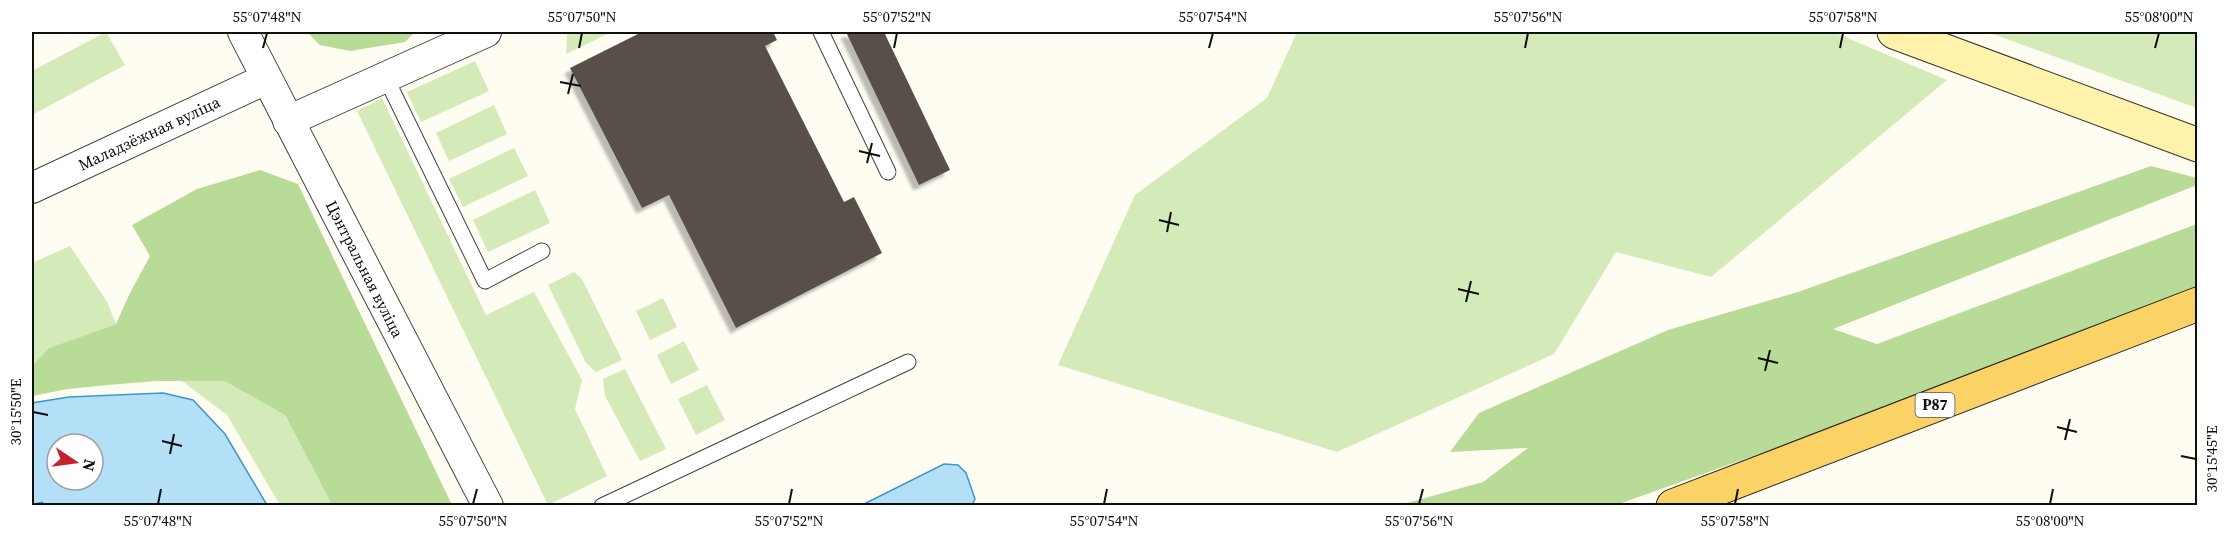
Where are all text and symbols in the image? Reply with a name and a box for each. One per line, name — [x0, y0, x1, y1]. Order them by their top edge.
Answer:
text: 55°07'48"N — [232, 6, 302, 27]
text: 55°07'50"N — [547, 6, 617, 27]
text: 55°07'52"N — [862, 6, 932, 27]
text: 55°07'54"N — [1178, 6, 1248, 27]
text: 55°07'56"N — [1493, 6, 1563, 27]
text: 55°07'58"N — [1808, 6, 1878, 27]
text: 55°08'00"N — [2124, 6, 2194, 27]
street label: Маладзёжная вуліца — [75, 90, 224, 176]
street label: Цэнтральная вуліца — [321, 197, 410, 342]
text: 30°15'50"E — [5, 378, 26, 446]
road number: Р87 — [1916, 393, 1954, 417]
text: 30°15'45"E — [2201, 425, 2222, 493]
north arrow — [45, 432, 105, 492]
text: N — [78, 457, 102, 474]
text: 55°07'48"N — [123, 510, 193, 531]
text: 55°07'50"N — [438, 510, 508, 531]
text: 55°07'52"N — [754, 510, 824, 531]
text: 55°07'54"N — [1069, 510, 1139, 531]
text: 55°07'56"N — [1384, 510, 1454, 531]
text: 55°07'58"N — [1700, 510, 1770, 531]
text: 55°08'00"N — [2015, 510, 2085, 531]

